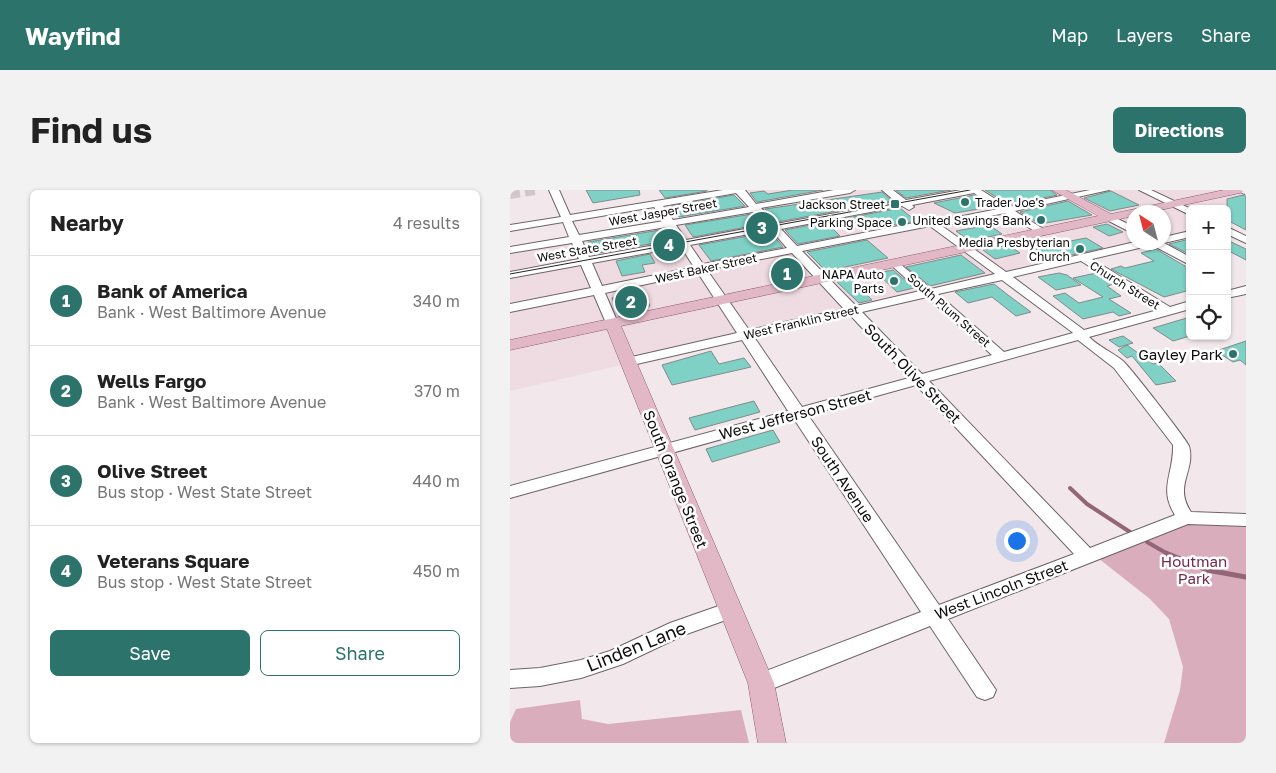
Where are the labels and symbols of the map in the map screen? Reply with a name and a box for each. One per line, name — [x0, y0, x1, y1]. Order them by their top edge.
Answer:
street label: West Jasper Street — [608, 195, 718, 229]
place label: Trader Joe's — [975, 195, 1044, 210]
marker: Trader Joe's — [959, 196, 971, 208]
place label: Jackson Street — [799, 197, 885, 212]
marker: Jackson Street — [889, 198, 901, 210]
north arrow — [1126, 205, 1171, 250]
pin: 3 — [746, 209, 778, 247]
place label: United Savings Bank — [912, 213, 1031, 228]
marker: United Savings Bank — [1035, 214, 1047, 226]
place label: Parking Space — [810, 215, 892, 230]
marker: Parking Space — [896, 216, 908, 228]
pin: 4 — [653, 226, 685, 264]
street label: West State Street — [536, 233, 638, 265]
place label: Media Presbyterian Church — [959, 235, 1070, 264]
marker: Media Presbyterian Church — [1074, 243, 1086, 255]
street label: West Baker Street — [654, 250, 758, 286]
pin: 1 — [771, 255, 803, 293]
street label: Church Street — [1087, 257, 1163, 313]
place label: NAPA Auto Parts — [822, 267, 884, 296]
street label: South Plum Street — [904, 270, 994, 350]
marker: NAPA Auto Parts — [888, 275, 900, 287]
pin: 2 — [615, 283, 647, 321]
street label: West Franklin Street — [742, 301, 860, 343]
street label: South Olive Street — [861, 319, 965, 427]
place label: Gayley Park — [1138, 345, 1224, 363]
marker: Gayley Park — [1227, 348, 1239, 360]
street label: West Jefferson Street — [717, 385, 873, 443]
street label: South Orange Street — [640, 407, 712, 551]
street label: South Avenue — [808, 433, 878, 526]
your location — [1004, 528, 1030, 554]
park label: Houtman Park — [1161, 552, 1227, 587]
street label: West Lincoln Street — [932, 555, 1070, 623]
street label: Linden Lane — [583, 616, 689, 676]

